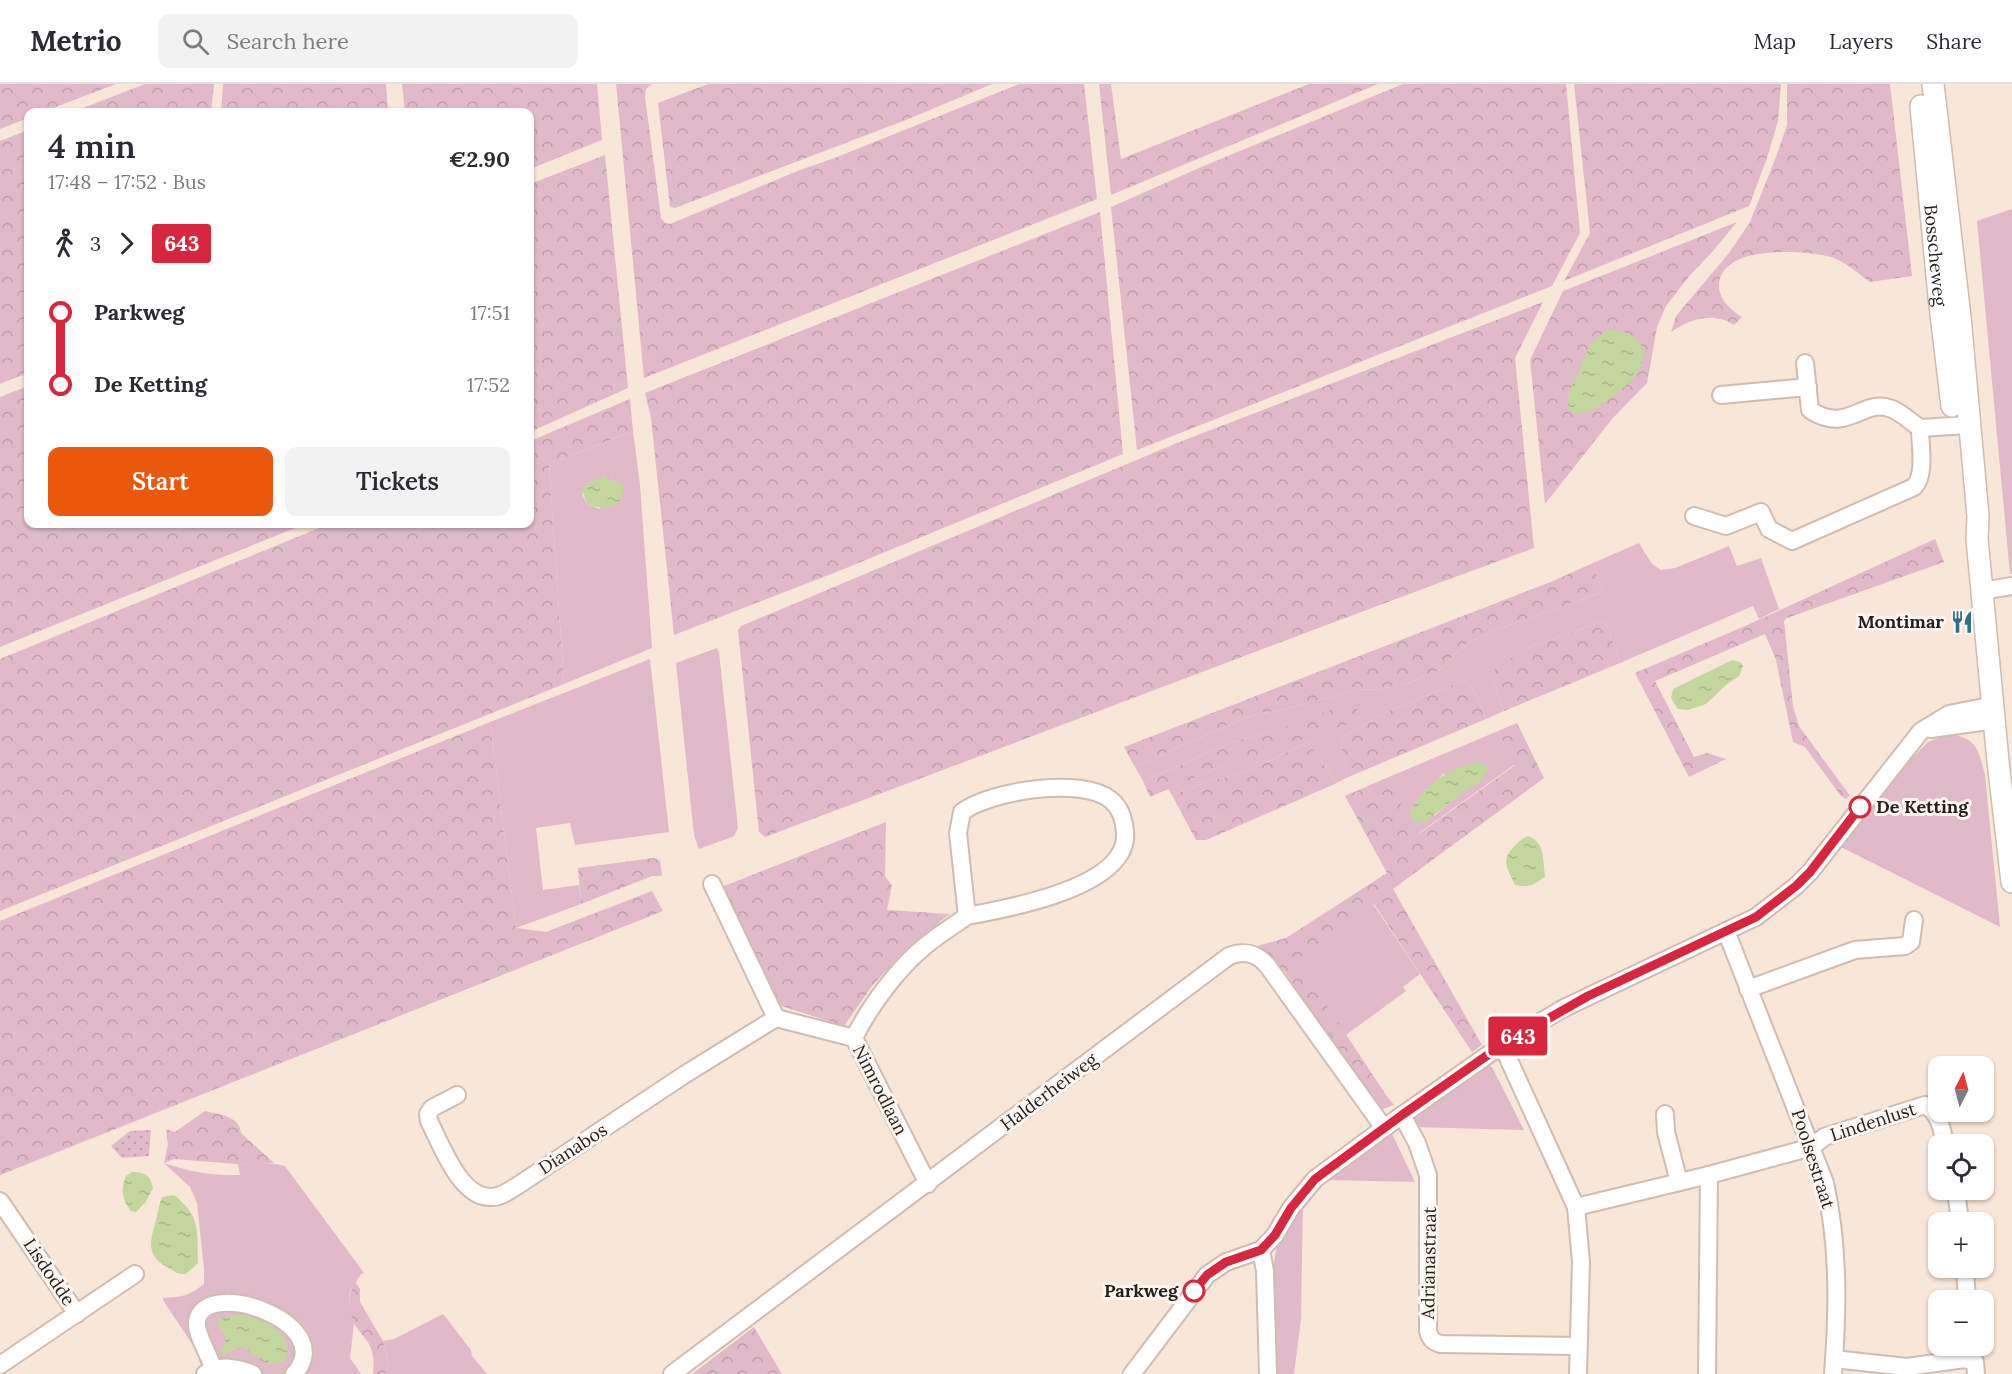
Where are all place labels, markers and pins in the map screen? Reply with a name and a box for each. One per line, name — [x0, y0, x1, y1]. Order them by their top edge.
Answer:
restaurant icon: Montimar — [1949, 609, 1975, 635]
place label: Montimar — [1857, 610, 1944, 633]
place label: De Ketting — [1876, 795, 1969, 818]
marker: De Ketting — [1849, 796, 1871, 818]
place label: Parkweg — [1104, 1279, 1179, 1302]
marker: Parkweg — [1183, 1280, 1205, 1302]

